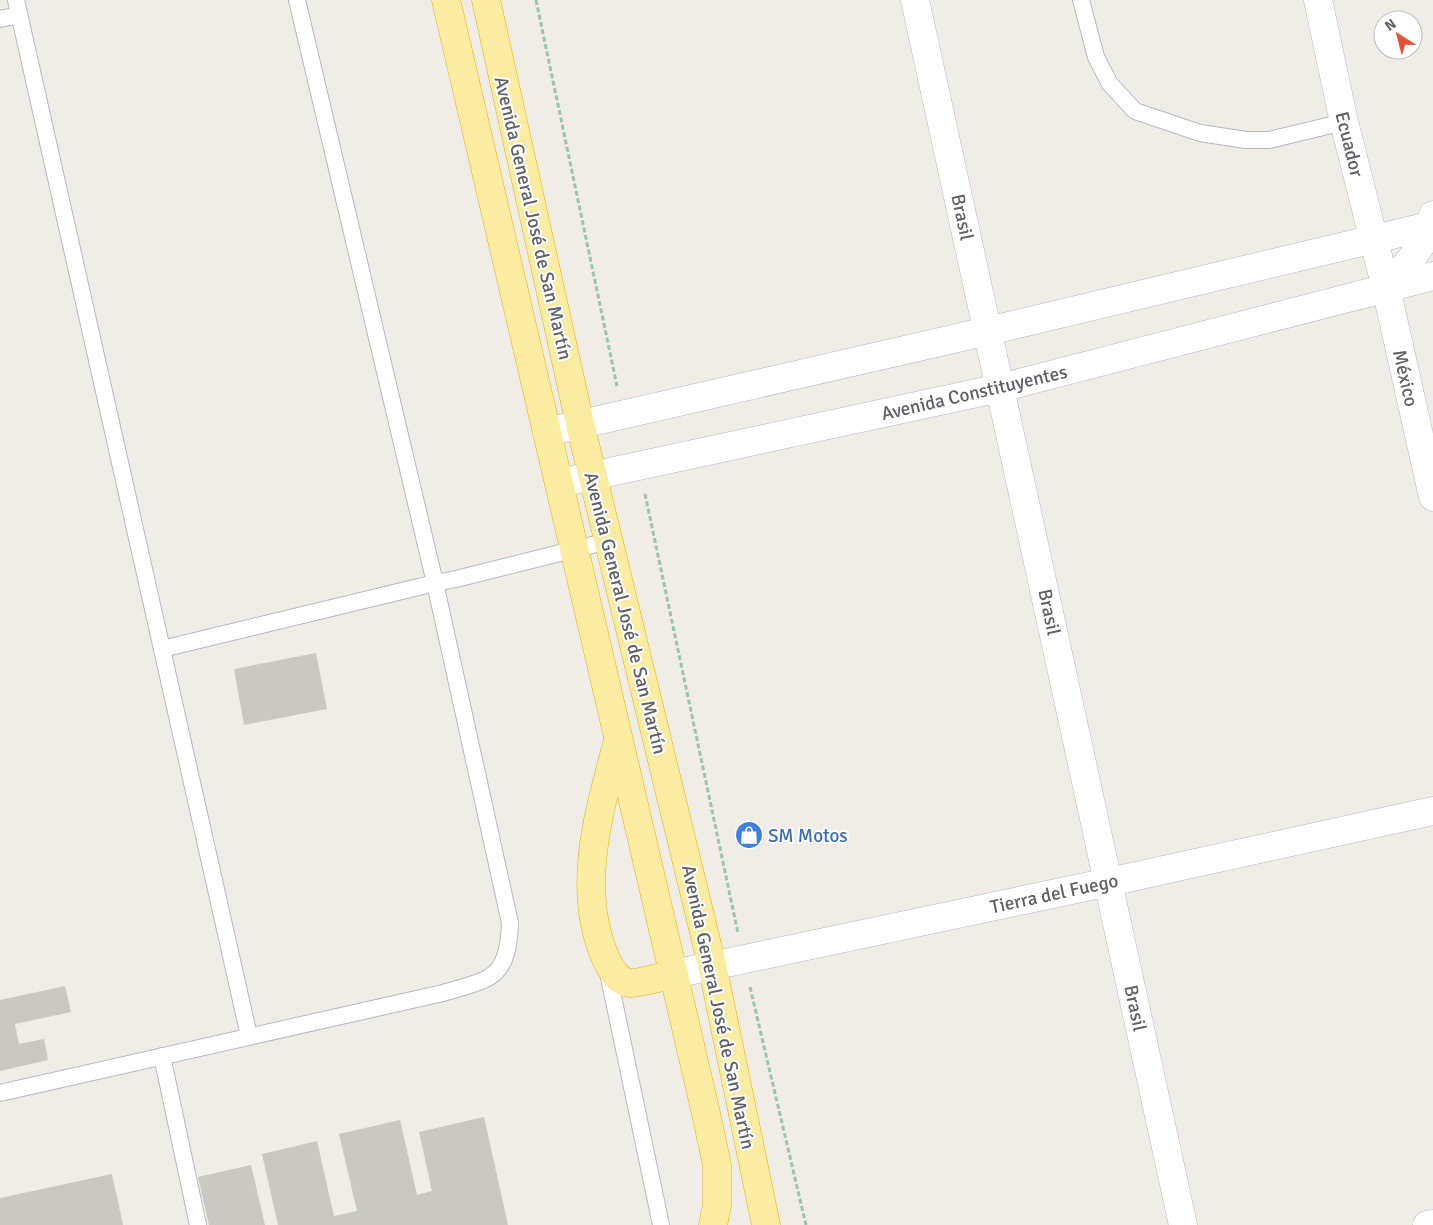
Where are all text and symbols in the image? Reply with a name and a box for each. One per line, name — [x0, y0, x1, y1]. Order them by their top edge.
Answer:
north arrow — [1373, 10, 1423, 60]
text: N — [1382, 15, 1400, 35]
street label: Avenida General José de San Martín — [489, 74, 577, 362]
street label: Ecuador — [1329, 109, 1369, 179]
street label: Brasil — [945, 192, 979, 243]
street label: México — [1387, 347, 1423, 409]
street label: Avenida Constituyentes — [879, 360, 1070, 426]
street label: Avenida General José de San Martín — [578, 470, 672, 757]
street label: Brasil — [1032, 587, 1066, 638]
shop icon: SM Motos — [734, 820, 764, 850]
place label: SM Motos — [768, 824, 848, 848]
street label: Avenida General José de San Martín — [676, 863, 760, 1152]
street label: Tierra del Fuego — [988, 869, 1120, 919]
street label: Brasil — [1118, 983, 1152, 1034]

